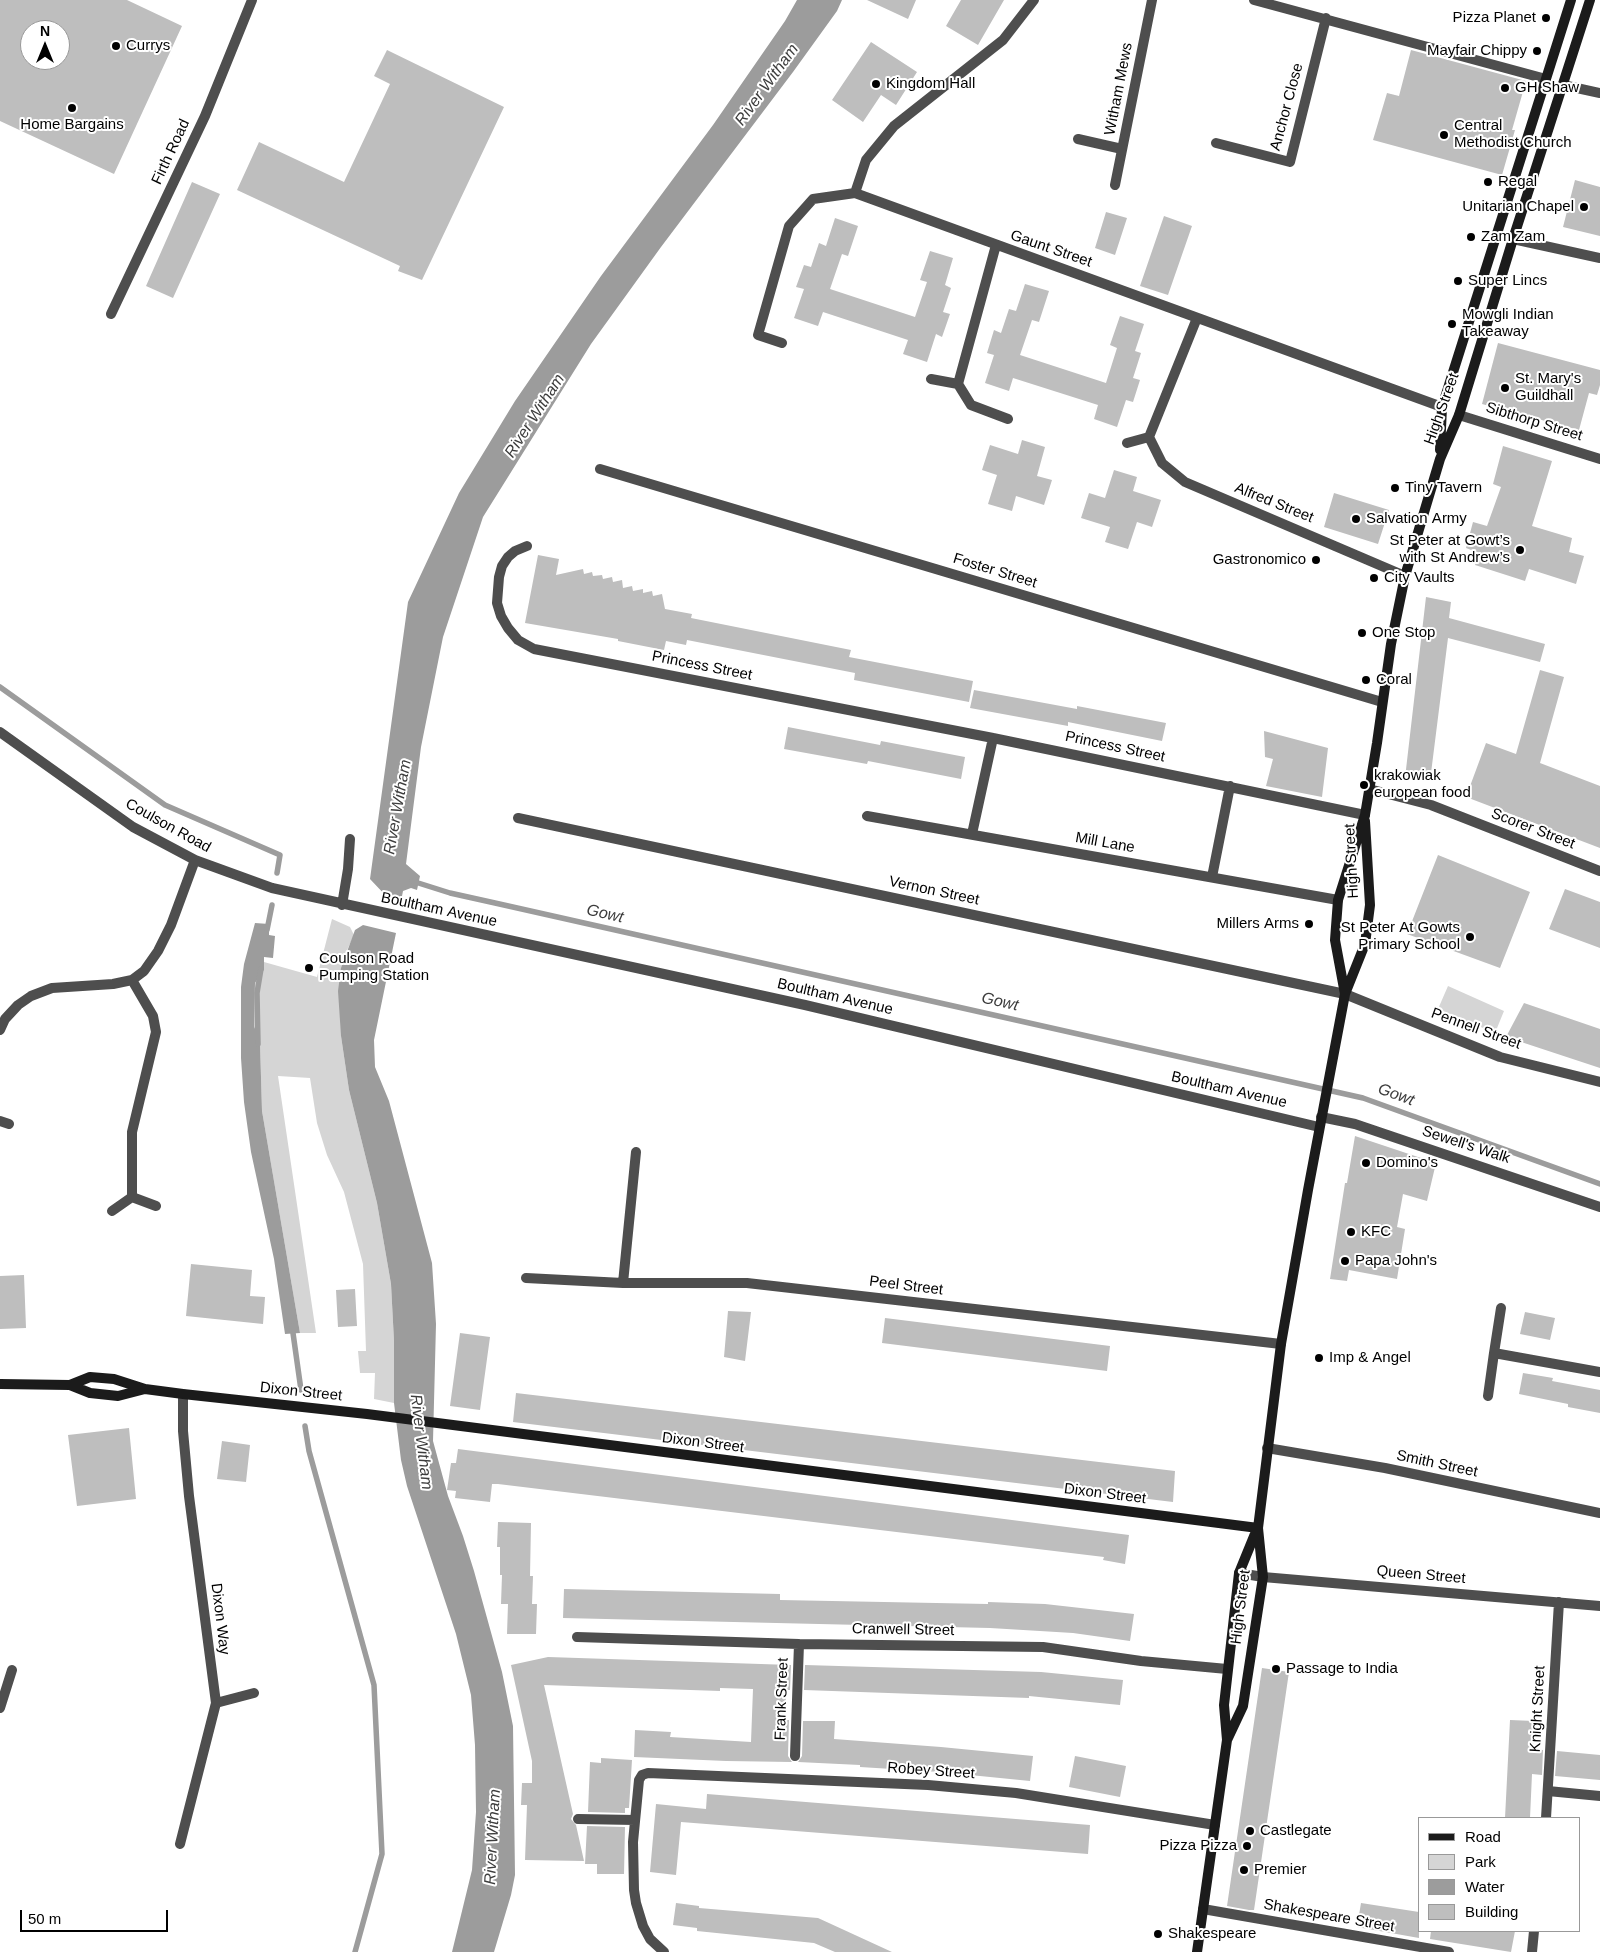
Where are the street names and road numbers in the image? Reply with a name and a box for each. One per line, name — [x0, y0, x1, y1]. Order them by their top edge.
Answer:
street label: Witham Mews — [1101, 41, 1137, 137]
street label: Anchor Close — [1267, 61, 1307, 153]
street label: Firth Road — [148, 116, 194, 188]
street label: Gaunt Street — [1008, 227, 1094, 271]
street label: High Street — [1421, 371, 1463, 447]
street label: Sibthorp Street — [1484, 399, 1584, 445]
street label: Alfred Street — [1232, 479, 1316, 527]
street label: Foster Street — [951, 550, 1039, 592]
street label: Princess Street — [650, 647, 754, 685]
street label: Princess Street — [1063, 728, 1167, 766]
street label: Coulson Road — [122, 795, 214, 857]
street label: Scorer Street — [1489, 805, 1577, 853]
street label: High Street — [1341, 823, 1363, 899]
street label: Mill Lane — [1074, 829, 1136, 857]
street label: Vernon Street — [887, 873, 981, 909]
street label: Boultham Avenue — [379, 889, 499, 931]
street label: Boultham Avenue — [775, 975, 895, 1019]
street label: Pennell Street — [1429, 1004, 1523, 1054]
street label: Boultham Avenue — [1169, 1068, 1289, 1112]
street label: Sewell's Walk — [1420, 1122, 1512, 1168]
street label: Peel Street — [868, 1273, 944, 1299]
street label: Dixon Street — [259, 1379, 343, 1405]
street label: Dixon Street — [661, 1429, 745, 1457]
street label: Smith Street — [1395, 1447, 1479, 1481]
street label: Dixon Street — [1063, 1480, 1147, 1508]
street label: Queen Street — [1376, 1562, 1466, 1588]
street label: High Street — [1227, 1569, 1255, 1645]
street label: Dixon Way — [207, 1582, 233, 1656]
street label: Cranwell Street — [852, 1620, 954, 1640]
street label: Frank Street — [772, 1657, 792, 1741]
street label: Knight Street — [1527, 1665, 1549, 1753]
street label: Robey Street — [887, 1759, 975, 1783]
street label: Shakespeare Street — [1262, 1896, 1396, 1936]

